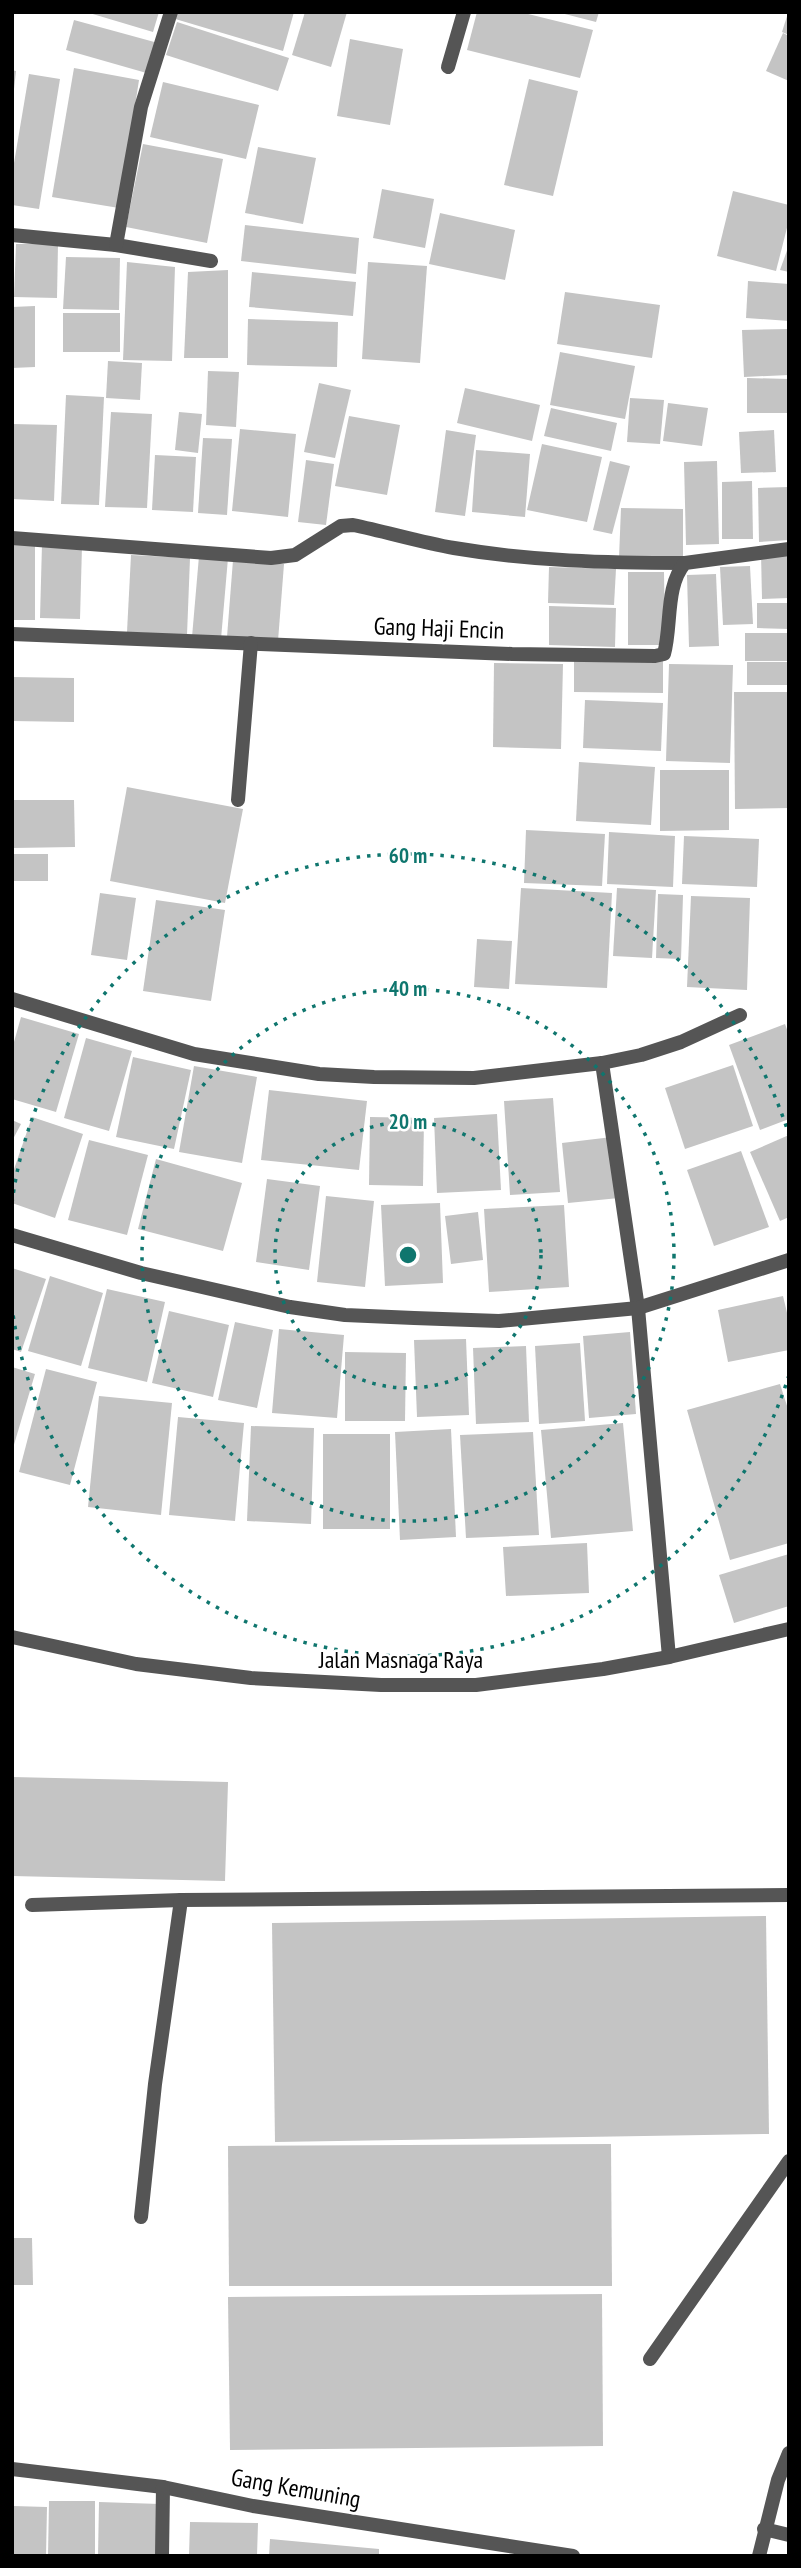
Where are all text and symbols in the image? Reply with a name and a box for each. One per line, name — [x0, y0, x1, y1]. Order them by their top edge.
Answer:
street label: Gang Haji Encin — [373, 610, 505, 646]
text: 60 m — [389, 842, 427, 869]
text: 40 m — [389, 975, 427, 1002]
text: 20 m — [389, 1108, 427, 1135]
centre of rings — [396, 1243, 420, 1267]
street label: Jalan Masnaga Raya — [318, 1644, 483, 1675]
street label: Gang Kemuning — [229, 2461, 363, 2515]

